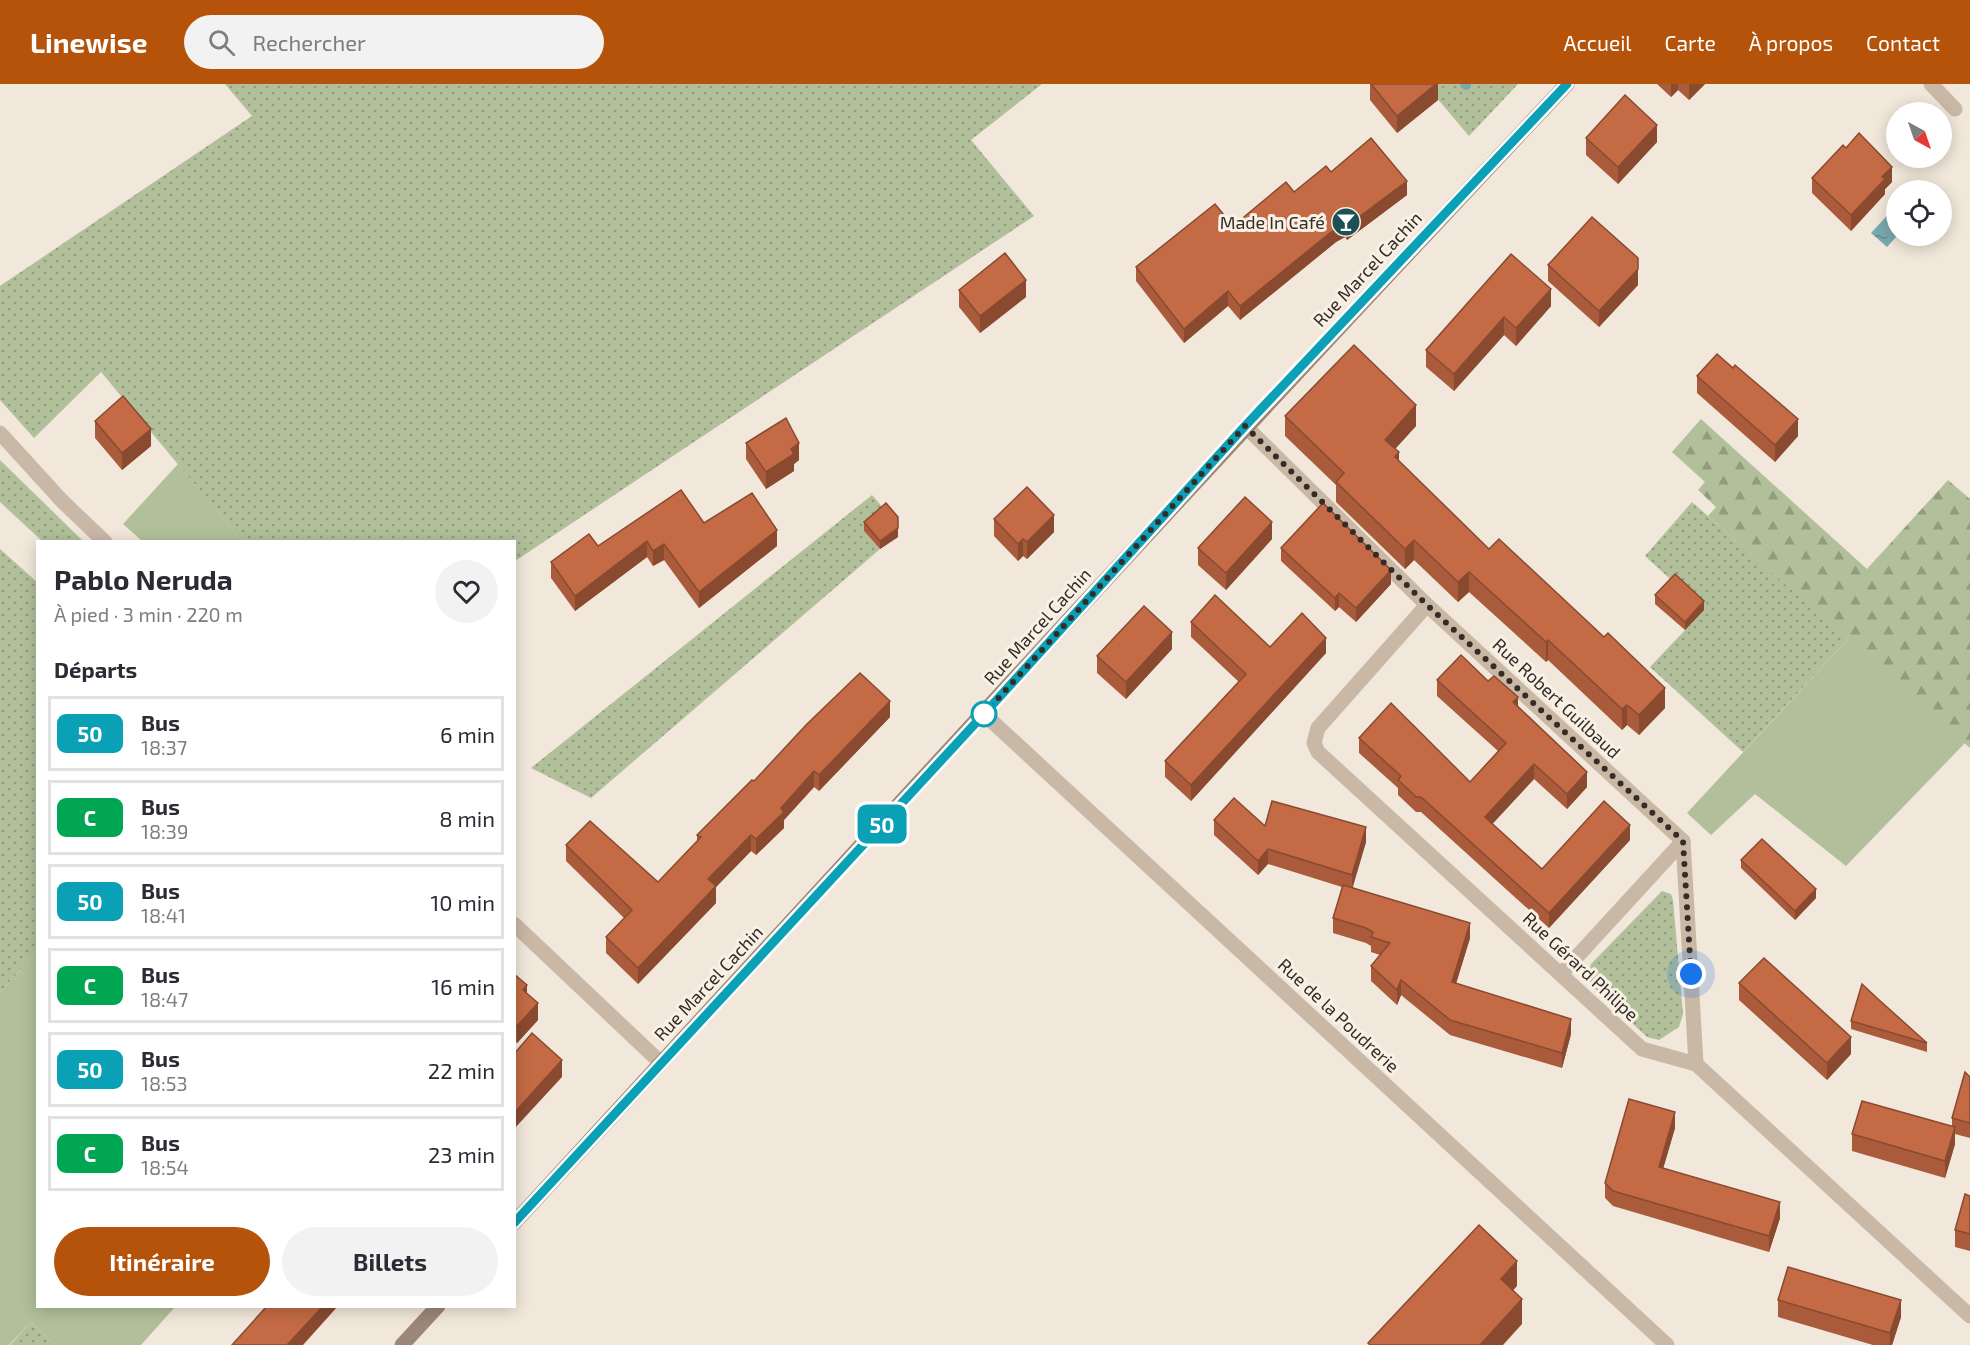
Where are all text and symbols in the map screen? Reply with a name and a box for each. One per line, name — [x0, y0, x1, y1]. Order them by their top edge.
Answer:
search box — [184, 15, 604, 69]
text: Linewise — [30, 25, 148, 59]
icon: search — [205, 26, 238, 59]
text: Rechercher — [253, 29, 366, 55]
text: Accueil — [1563, 30, 1632, 55]
text: Carte — [1665, 30, 1716, 55]
text: À propos — [1749, 30, 1833, 55]
text: Contact — [1866, 30, 1940, 55]
north arrow — [1886, 102, 1952, 168]
map controls — [1886, 102, 1952, 246]
button: locate — [1886, 180, 1952, 246]
bar icon: Made In Café — [1330, 206, 1362, 238]
street label: Rue Marcel Cachin — [1308, 207, 1426, 331]
place label: Made In Café — [1220, 211, 1325, 233]
button: heart — [435, 560, 498, 623]
text: Pablo Neruda — [54, 562, 233, 596]
street label: Rue Marcel Cachin — [979, 563, 1095, 689]
text: À pied · 3 min · 220 m — [54, 602, 243, 626]
street label: Rue Robert Guilbaud — [1489, 633, 1625, 763]
text: Départs — [54, 656, 137, 682]
unlabelled marker — [971, 701, 997, 727]
text: Bus — [141, 709, 180, 735]
text: 50 — [78, 721, 102, 746]
text: 6 min — [440, 721, 495, 747]
text: 18:37 — [141, 735, 187, 759]
text: Bus — [141, 793, 180, 819]
line badge: 50 — [855, 804, 909, 844]
text: C — [84, 805, 96, 830]
text: 8 min — [439, 805, 495, 831]
text: 50 — [870, 812, 894, 837]
text: 18:39 — [141, 819, 188, 843]
text: Bus — [141, 877, 180, 903]
text: 50 — [78, 889, 102, 914]
text: 10 min — [431, 889, 495, 915]
text: 18:41 — [141, 903, 186, 927]
street label: Rue Gérard Philipe — [1519, 907, 1643, 1025]
street label: Rue Marcel Cachin — [649, 921, 767, 1045]
street label: Rue de la Poudrerie — [1274, 953, 1404, 1077]
your location — [1676, 959, 1706, 989]
text: Bus — [141, 961, 180, 987]
text: C — [84, 973, 96, 998]
text: 16 min — [431, 973, 495, 999]
text: 18:47 — [141, 987, 188, 1011]
text: Bus — [141, 1045, 180, 1071]
text: 50 — [78, 1057, 102, 1082]
text: 22 min — [428, 1057, 495, 1083]
text: 18:53 — [141, 1071, 188, 1095]
text: Bus — [141, 1129, 180, 1155]
text: C — [84, 1141, 96, 1166]
text: 23 min — [428, 1141, 495, 1167]
text: 18:54 — [141, 1155, 189, 1179]
button: Itinéraire — [54, 1227, 270, 1296]
button: Billets — [282, 1227, 498, 1296]

